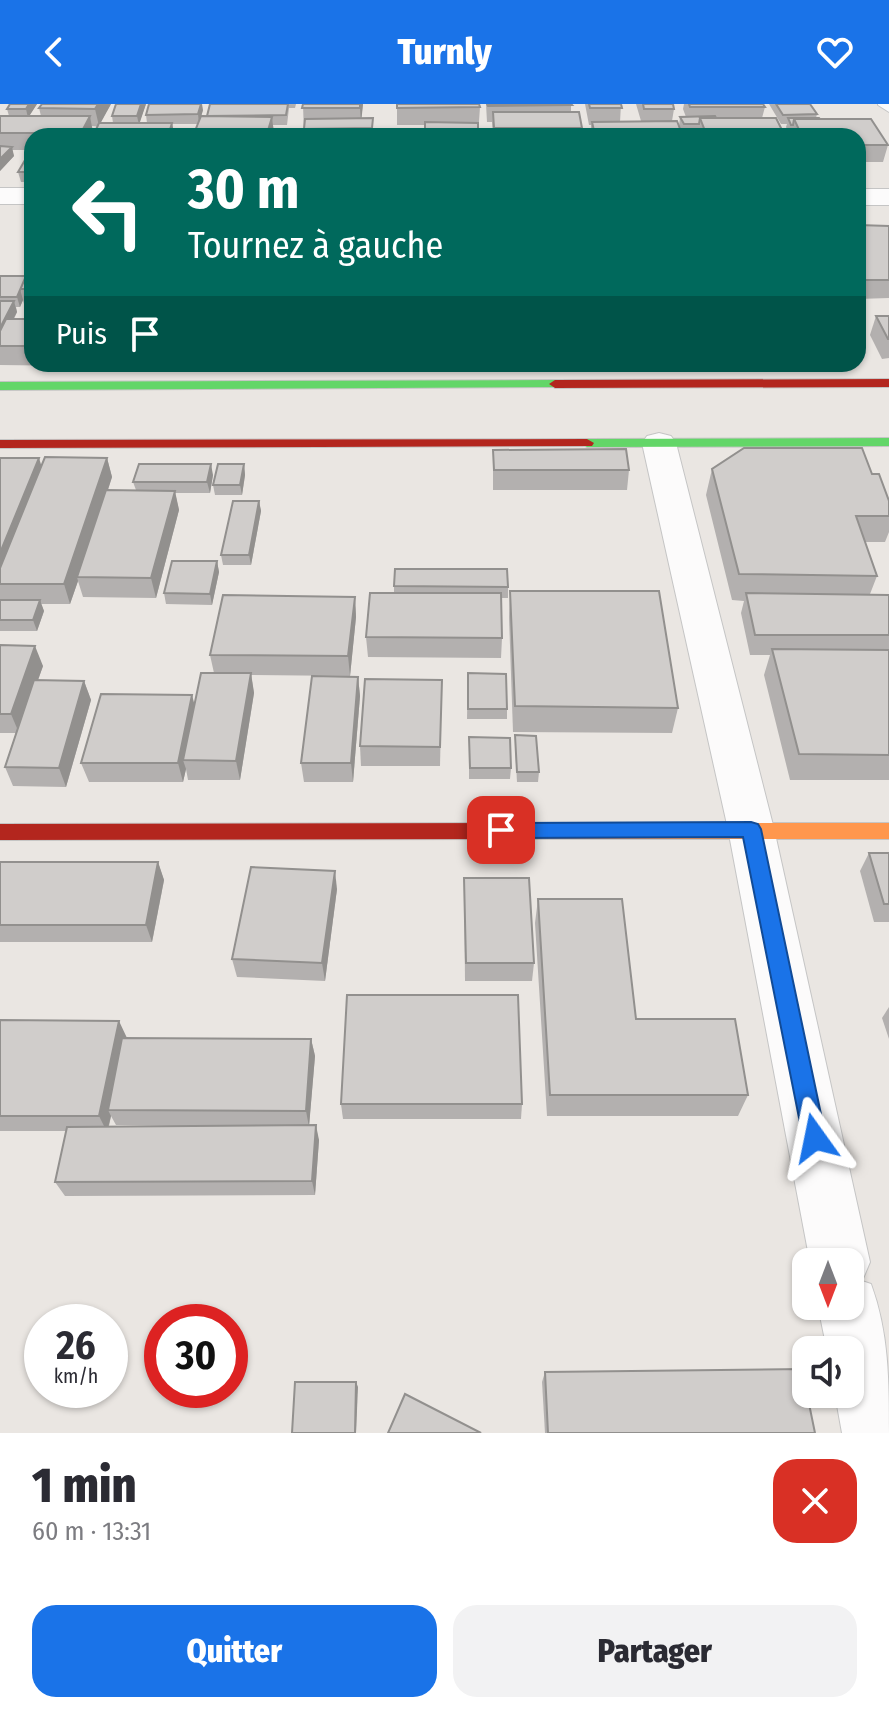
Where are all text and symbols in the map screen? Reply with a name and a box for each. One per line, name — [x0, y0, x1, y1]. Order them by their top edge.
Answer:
icon: back — [32, 30, 76, 74]
text: Turnly — [397, 30, 492, 74]
icon: heart — [813, 30, 857, 74]
text: 30 m — [188, 156, 299, 223]
icon: left — [56, 160, 160, 264]
text: Tournez à gauche — [188, 224, 443, 268]
icon: arrive — [123, 312, 167, 356]
text: Puis — [56, 316, 107, 352]
pin — [467, 796, 535, 864]
icon: arrive — [479, 808, 523, 852]
position arrow — [773, 1096, 857, 1180]
north arrow — [792, 1248, 864, 1320]
map controls — [792, 1248, 864, 1408]
speed limit sign: 30 — [144, 1304, 248, 1408]
text: 26 — [56, 1322, 96, 1370]
button: sound — [792, 1336, 864, 1408]
text: km/h — [54, 1364, 98, 1388]
text: 1 min — [32, 1457, 136, 1515]
button: close — [773, 1459, 857, 1543]
text: 60 m · 13:31 — [32, 1516, 151, 1547]
button: Quitter — [32, 1605, 437, 1697]
button: Partager — [453, 1605, 857, 1697]

